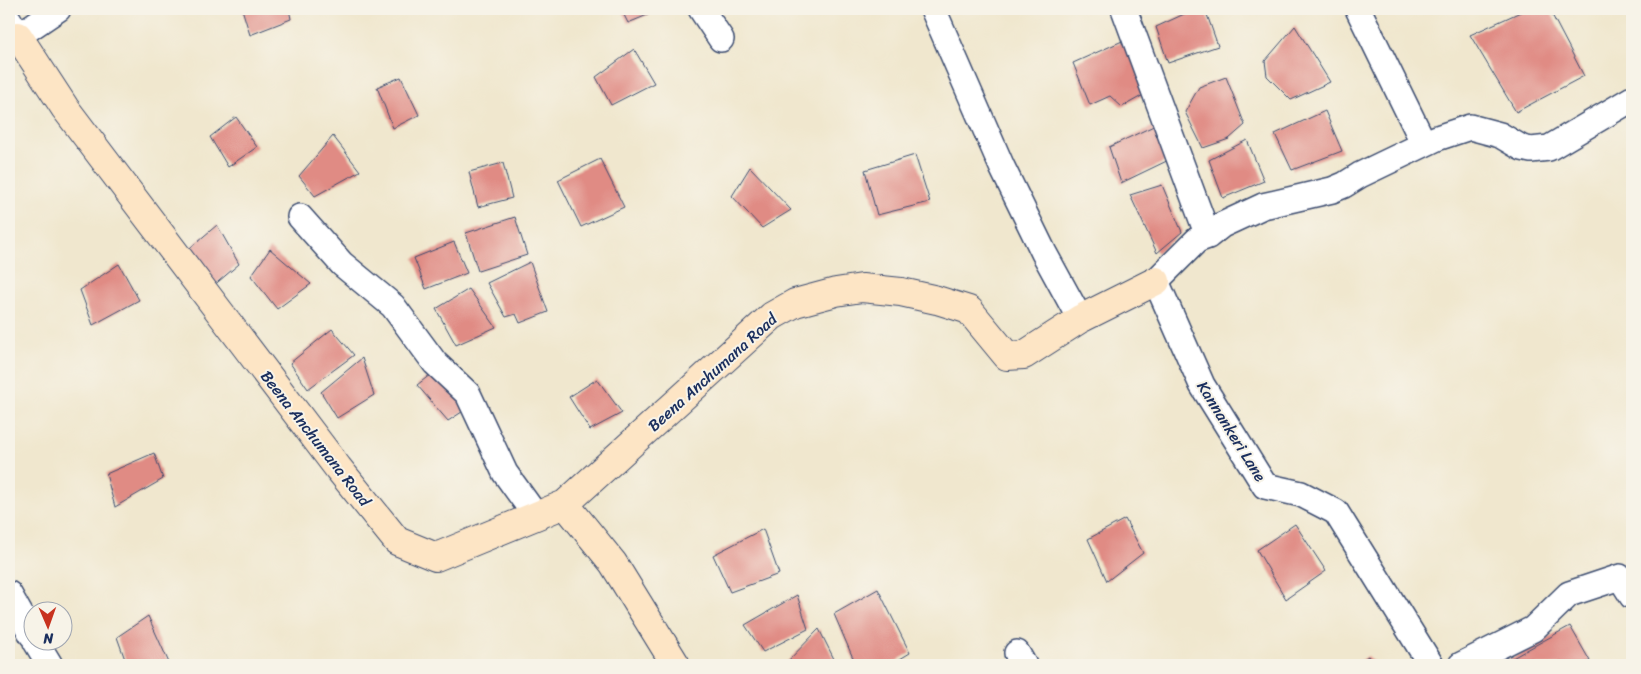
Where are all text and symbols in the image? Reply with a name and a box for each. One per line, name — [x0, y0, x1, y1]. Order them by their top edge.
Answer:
street label: Beena Anchumana Road — [641, 305, 785, 439]
street label: Beena Anchumana Road — [253, 364, 379, 514]
street label: Kannankeri Lane — [1189, 375, 1274, 488]
north arrow — [22, 602, 72, 652]
text: N — [43, 626, 55, 651]

